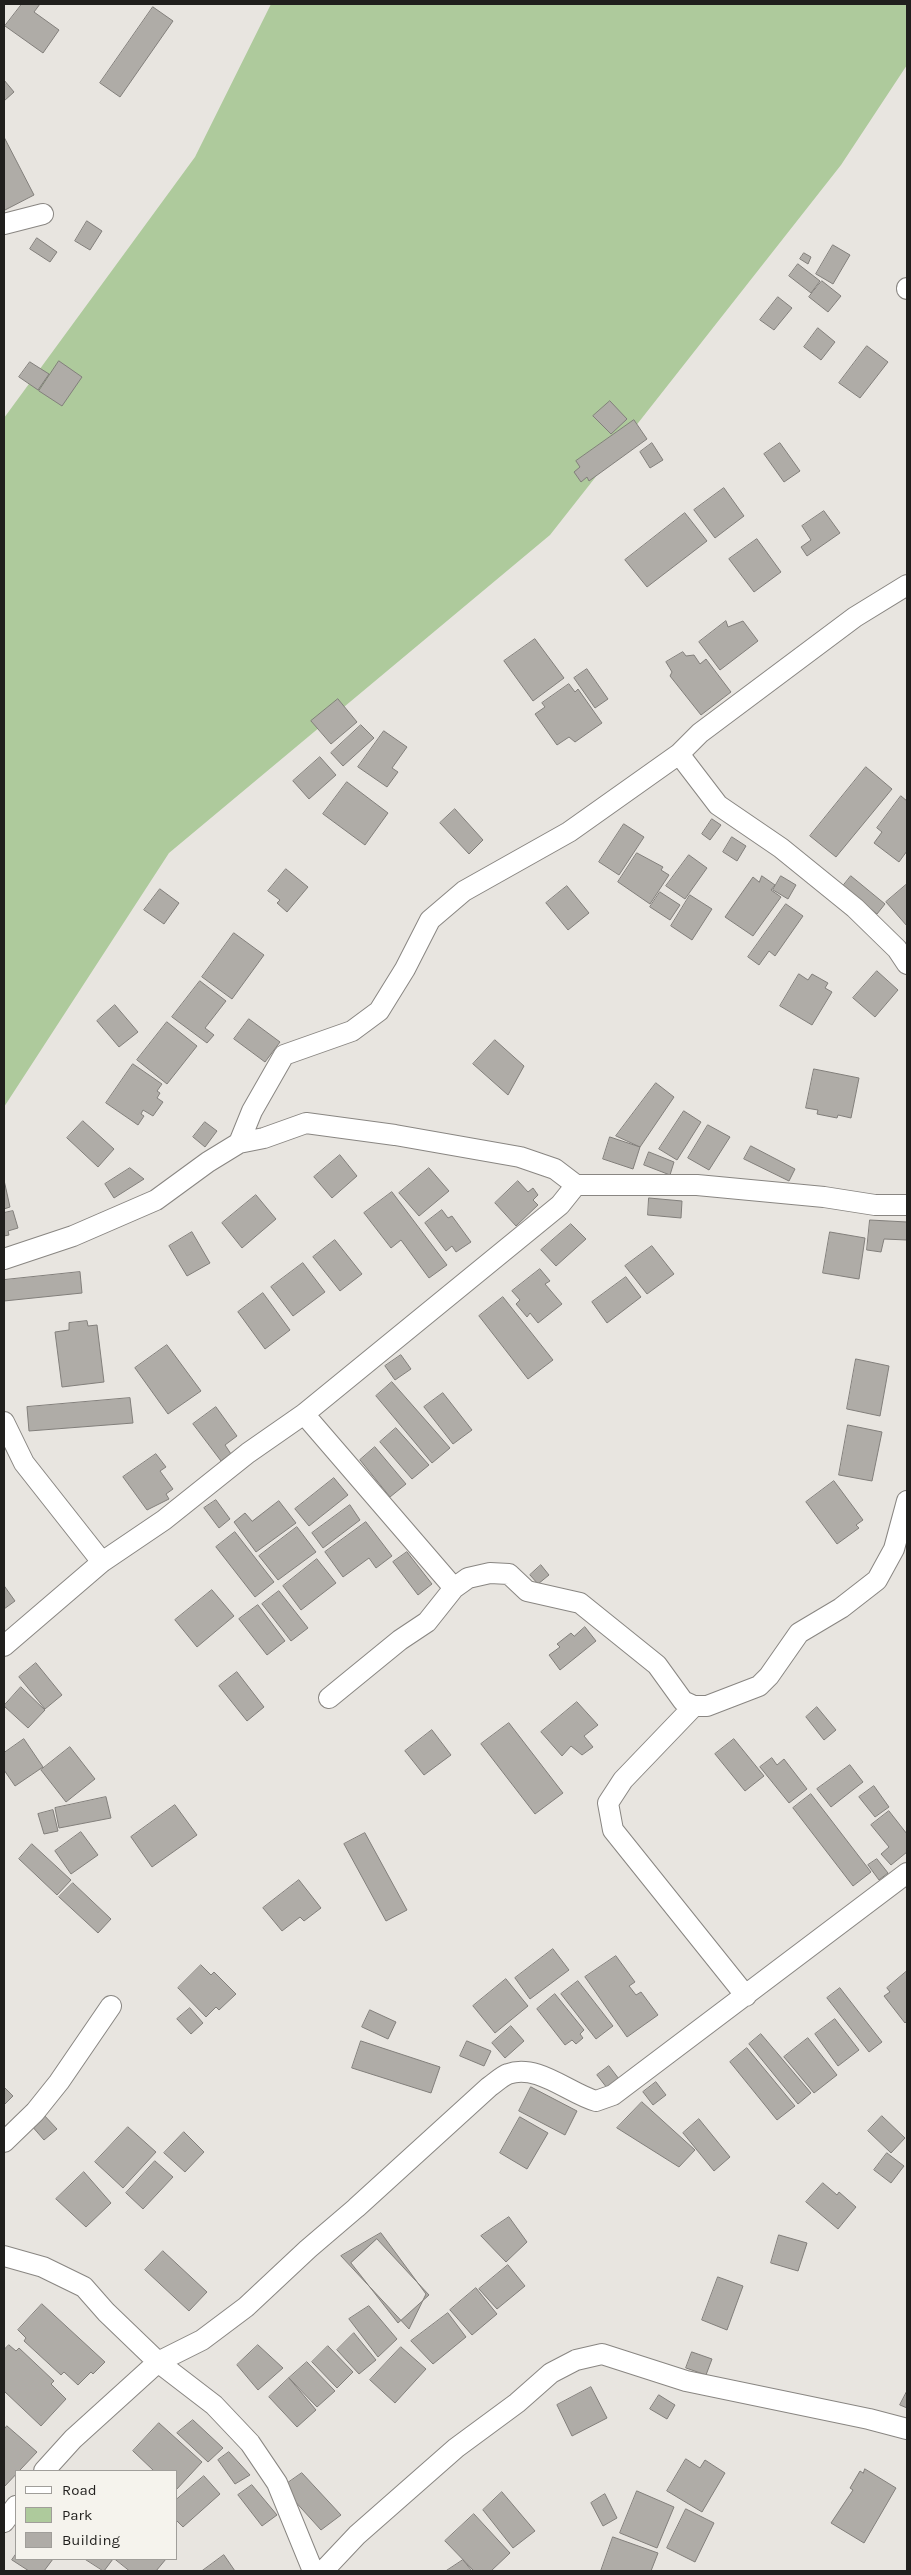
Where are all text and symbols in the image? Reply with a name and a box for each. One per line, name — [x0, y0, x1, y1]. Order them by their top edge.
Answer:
legend — [15, 2470, 178, 2560]
text: Road — [62, 2481, 97, 2499]
text: Park — [62, 2506, 92, 2524]
text: Building — [62, 2531, 120, 2549]

